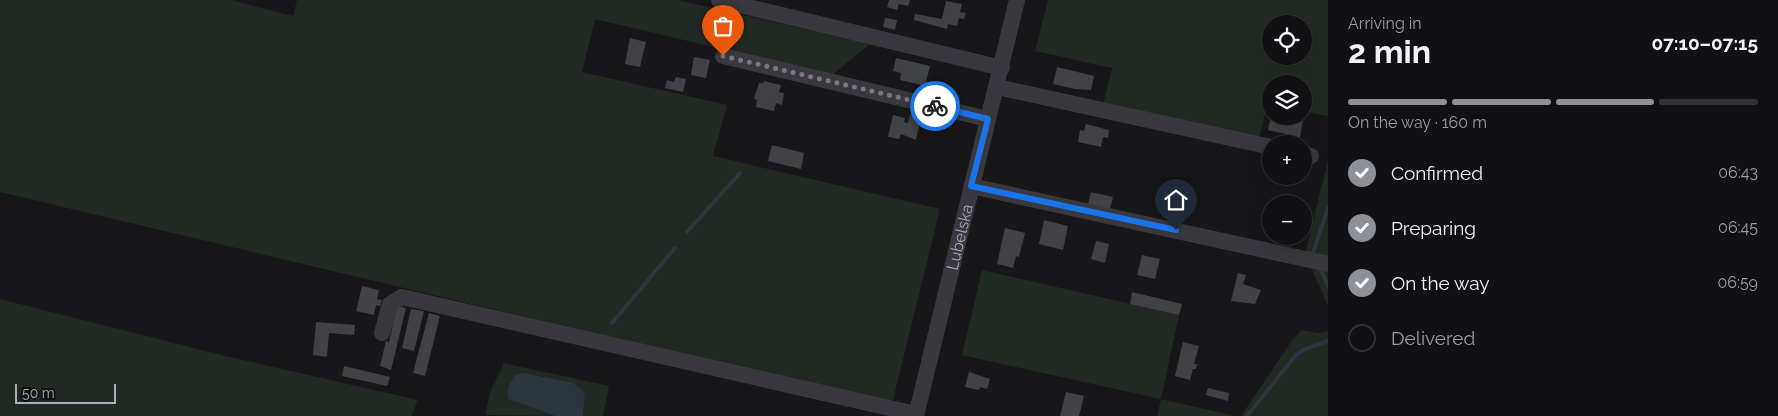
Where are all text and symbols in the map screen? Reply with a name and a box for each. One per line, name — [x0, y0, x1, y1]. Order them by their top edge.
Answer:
pin — [702, 5, 744, 56]
icon: bag — [709, 12, 737, 40]
text: Arriving in — [1348, 14, 1422, 33]
map controls — [1262, 15, 1312, 245]
button: locate — [1262, 15, 1312, 65]
text: 07:10–07:15 — [1652, 32, 1758, 54]
text: 2 min — [1348, 33, 1431, 70]
button: layers — [1262, 75, 1312, 125]
courier — [910, 81, 960, 131]
icon: bike — [921, 92, 949, 120]
text: On the way · 160 m — [1348, 113, 1487, 132]
button: + — [1262, 135, 1312, 185]
icon: check — [1348, 159, 1376, 187]
text: Confirmed — [1391, 162, 1483, 184]
text: 06:43 — [1718, 163, 1758, 182]
pin — [1155, 179, 1197, 230]
icon: home — [1162, 186, 1190, 214]
button: − — [1262, 195, 1312, 245]
street label: Lubelska — [942, 202, 977, 272]
icon: check — [1348, 214, 1376, 242]
text: Preparing — [1391, 217, 1476, 239]
text: 06:45 — [1718, 218, 1758, 237]
icon: check — [1348, 269, 1376, 297]
text: On the way — [1391, 272, 1490, 294]
text: 06:59 — [1717, 273, 1758, 292]
text: Delivered — [1391, 327, 1475, 349]
scale bar — [15, 381, 116, 404]
text: 50 m — [22, 385, 55, 401]

